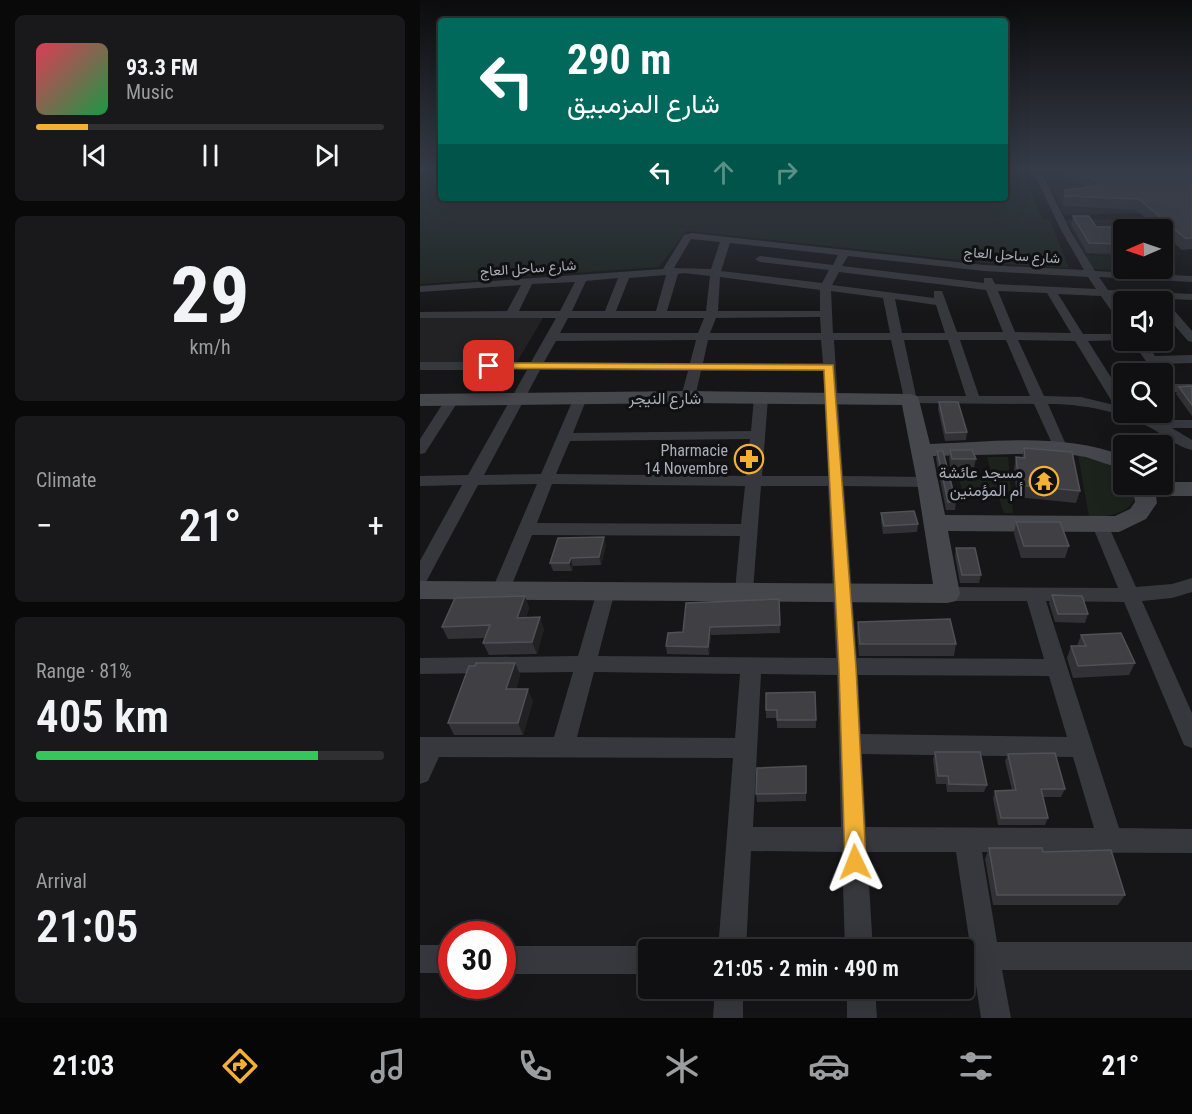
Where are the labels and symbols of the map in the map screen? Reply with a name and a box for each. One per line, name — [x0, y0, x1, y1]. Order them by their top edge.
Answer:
north arrow — [1113, 219, 1173, 279]
street label: شارع ساحل العاج — [963, 244, 1061, 269]
street label: شارع ساحل العاج — [479, 257, 577, 282]
pin — [463, 340, 514, 391]
street label: شارع النيجر — [628, 389, 701, 410]
place label: Pharmacie 14 Novembre — [644, 441, 728, 478]
pharmacy icon: Pharmacie 14 Novembre — [733, 443, 765, 475]
place label: مسجد عائشة أم المؤمنين — [939, 463, 1023, 501]
temple icon: مسجد عائشة أم المؤمنين — [1028, 465, 1060, 497]
position arrow — [823, 830, 887, 894]
speed limit sign: 30 — [438, 921, 516, 999]

